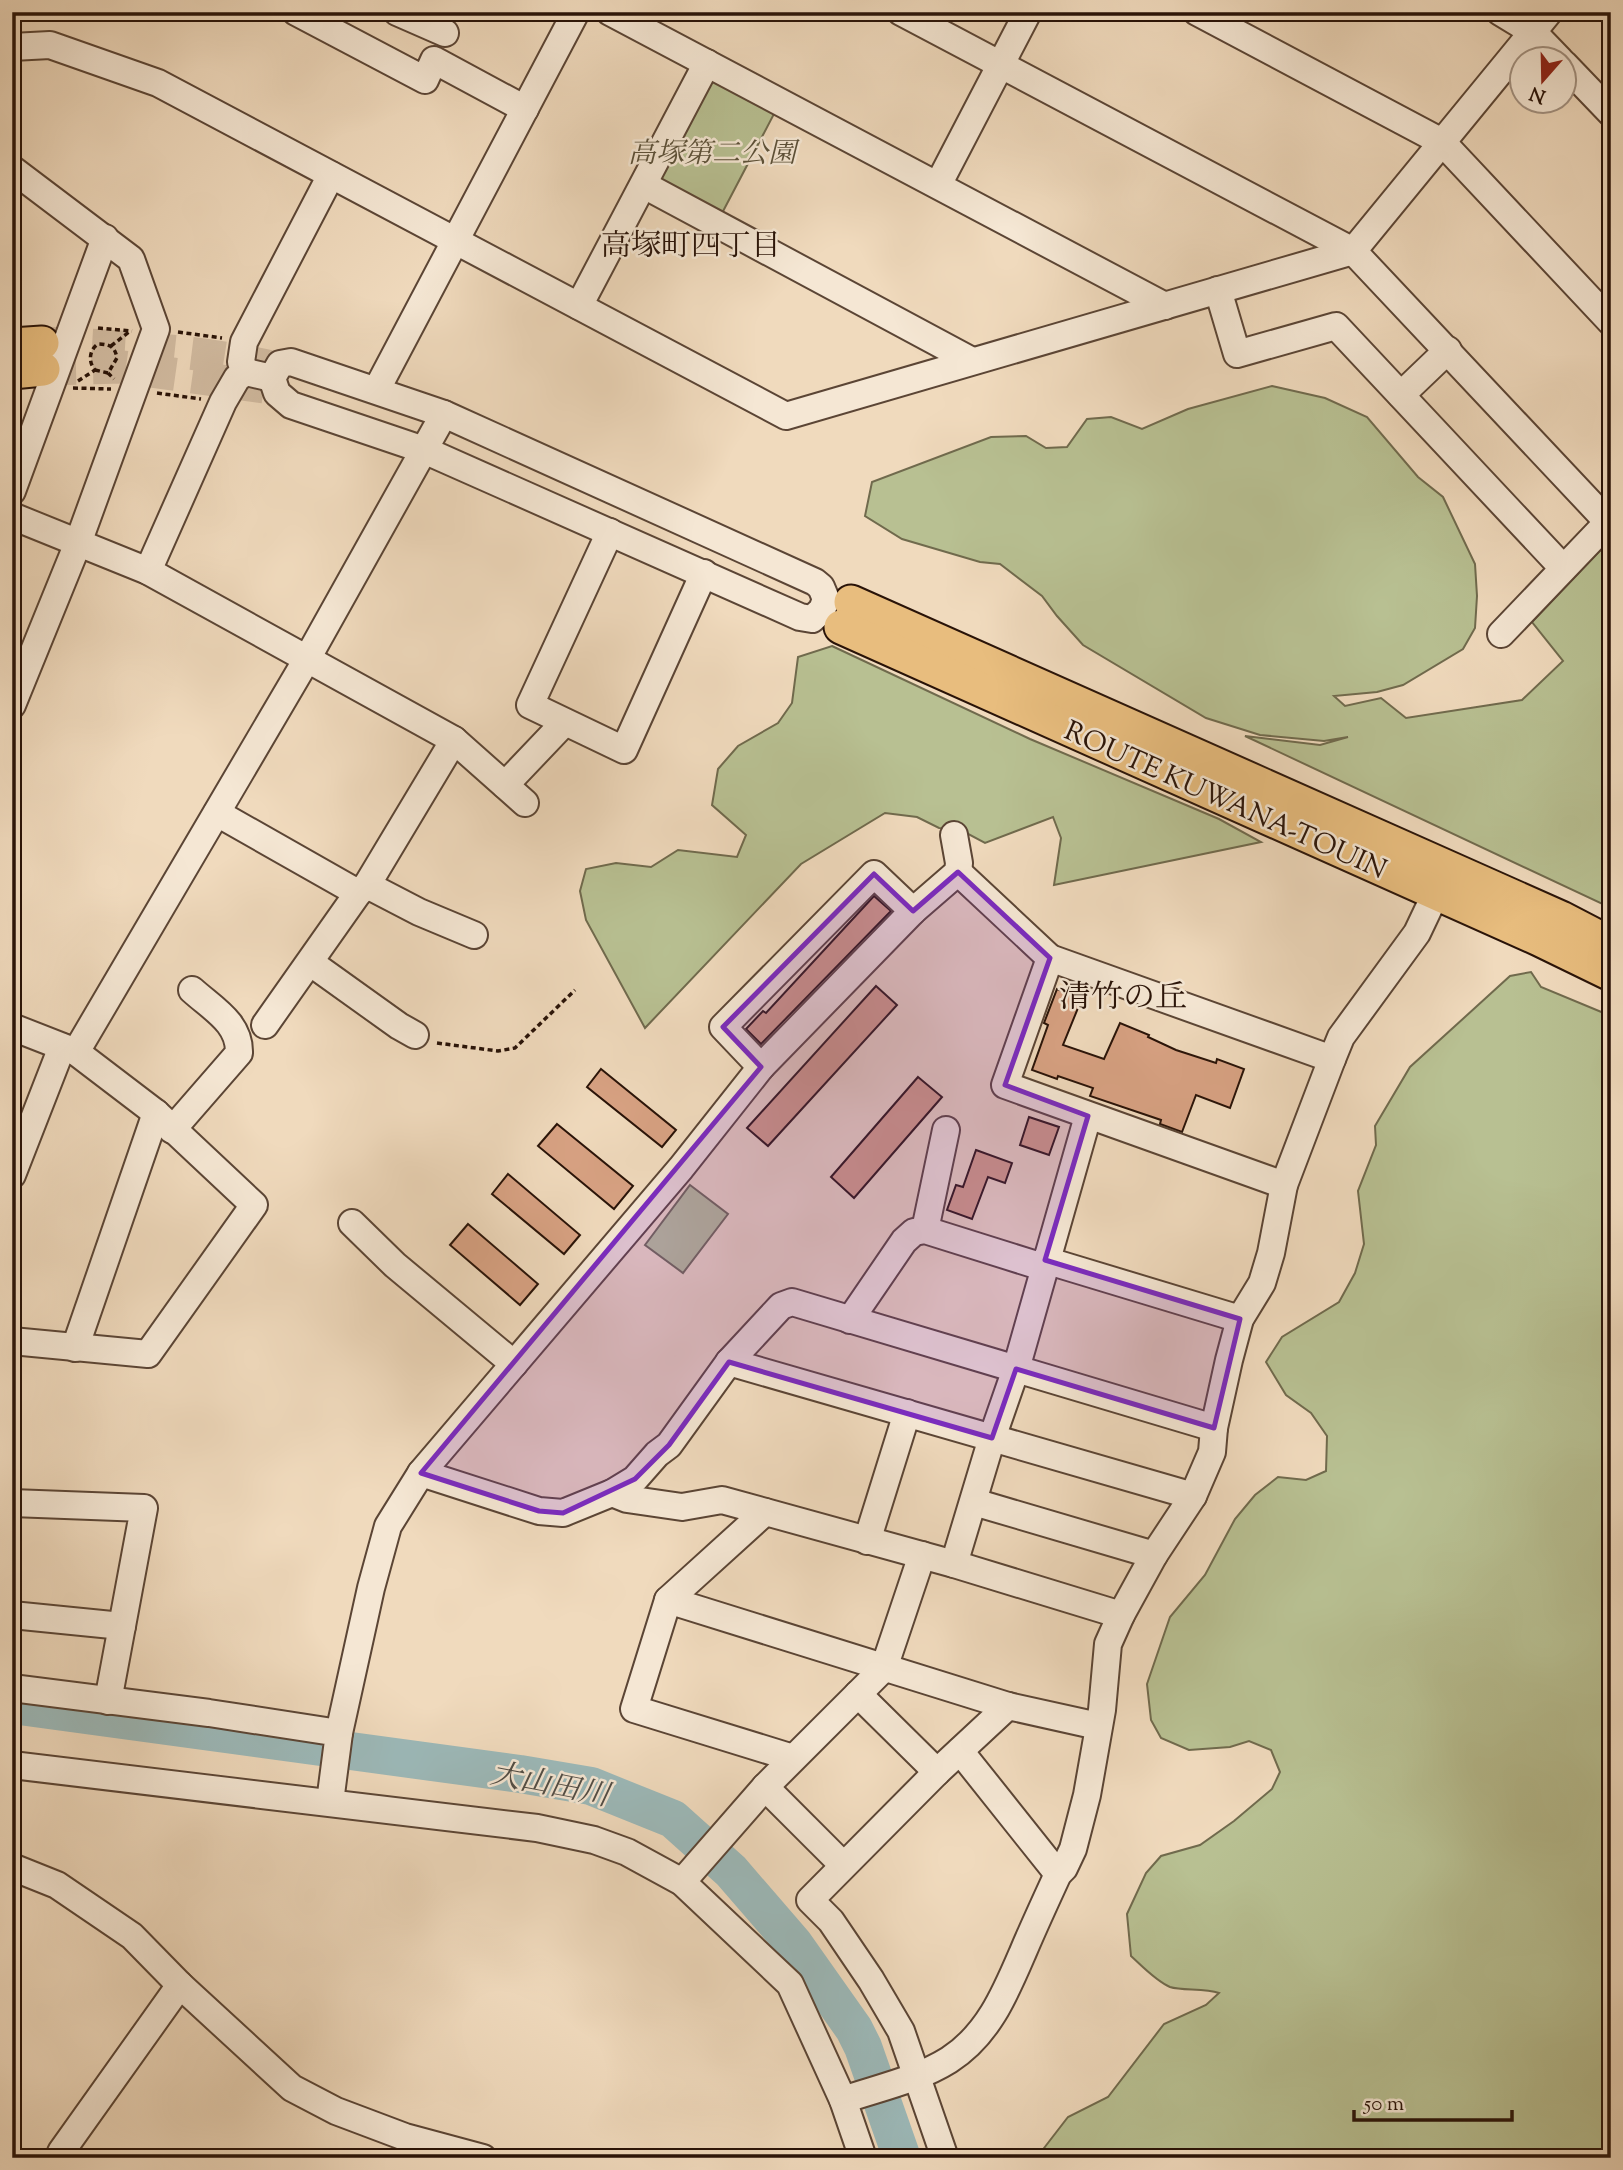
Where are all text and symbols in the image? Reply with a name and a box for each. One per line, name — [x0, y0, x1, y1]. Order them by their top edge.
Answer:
north arrow — [1508, 46, 1578, 116]
text: N — [1526, 78, 1550, 109]
park label: 高塚第二公園 — [628, 135, 800, 175]
district label: 高塚町四丁目 — [601, 226, 781, 269]
street label: ROUTE KUWANA-TOUIN — [1057, 712, 1392, 891]
district label: 清竹の丘 — [1059, 976, 1187, 1022]
water label: 大山田川 — [487, 1754, 615, 1820]
scale bar — [1354, 2079, 1511, 2123]
text: 50 m — [1363, 2090, 1404, 2120]

